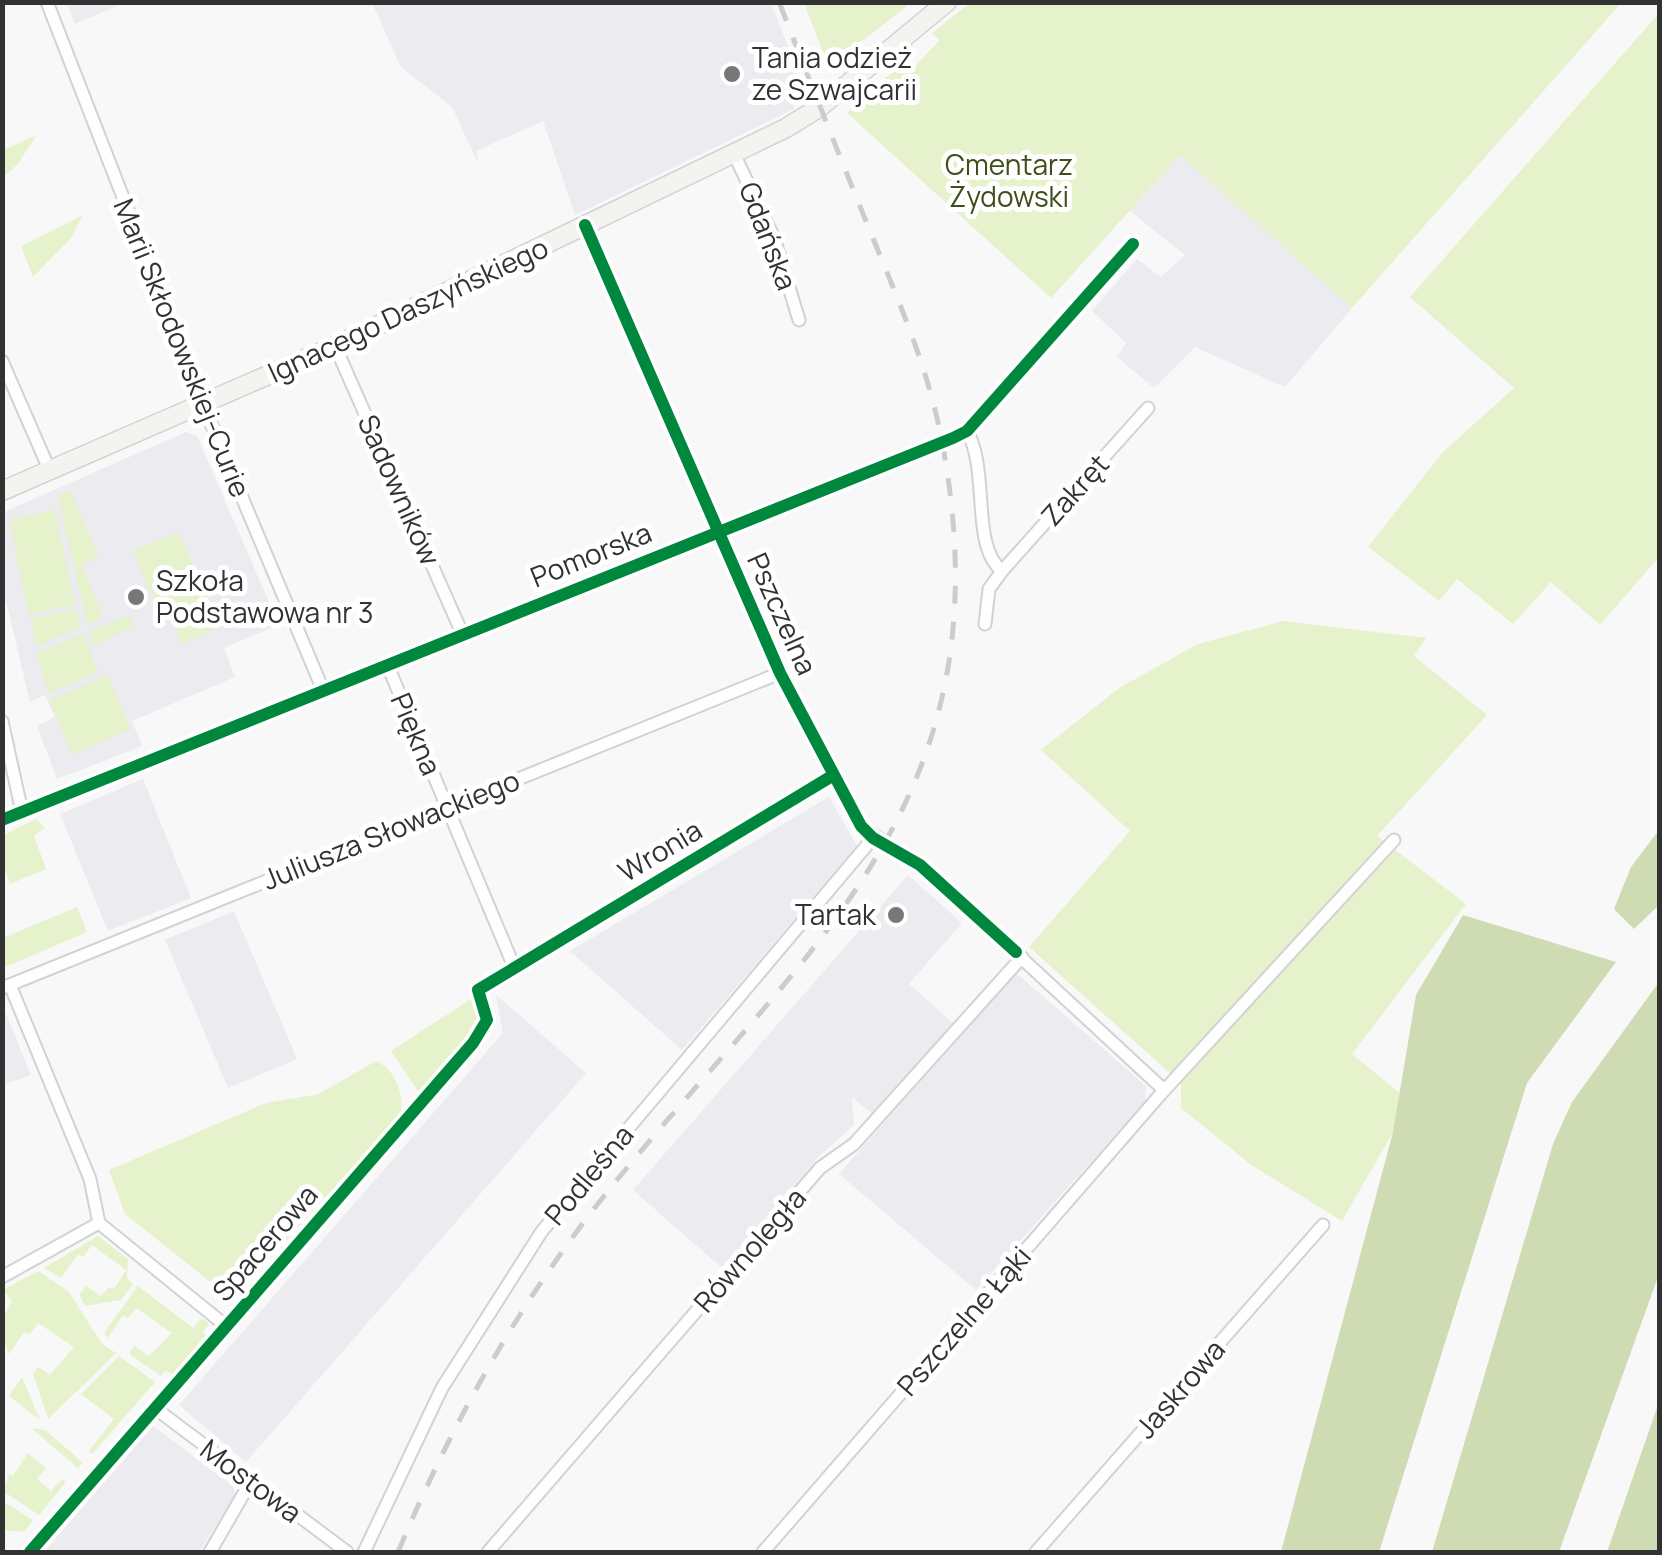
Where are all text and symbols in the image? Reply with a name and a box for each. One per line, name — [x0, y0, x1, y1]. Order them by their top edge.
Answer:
place label: Tania odzież ze Szwajcarii — [752, 38, 917, 108]
marker: Tania odzież ze Szwajcarii — [721, 63, 743, 85]
park label: Cmentarz Żydowski — [945, 145, 1073, 215]
street label: Gdańska — [731, 176, 807, 295]
street label: Marii Skłodowskiej-Curie — [106, 193, 260, 502]
street label: Ignacego Daszyńskiego — [261, 227, 554, 391]
street label: Sadowników — [350, 408, 450, 571]
street label: Zakręt — [1032, 445, 1117, 533]
street label: Pomorska — [525, 513, 657, 596]
street label: Pszczelna — [739, 547, 827, 681]
place label: Szkoła Podstawowa nr 3 — [156, 561, 373, 631]
marker: Szkoła Podstawowa nr 3 — [125, 586, 147, 608]
street label: Piękna — [383, 687, 451, 781]
street label: Juliusza Słowackiego — [256, 760, 525, 898]
street label: Wronia — [611, 810, 708, 890]
place label: Tartak — [795, 895, 877, 933]
marker: Tartak — [885, 904, 907, 926]
street label: Podleśna — [535, 1116, 641, 1232]
street label: Spacerowa — [203, 1176, 325, 1309]
street label: Równoległa — [685, 1179, 814, 1320]
street label: Pszczelne Łąki — [888, 1238, 1039, 1403]
street label: Jaskrowa — [1126, 1331, 1233, 1446]
street label: Mostowa — [193, 1430, 310, 1531]

